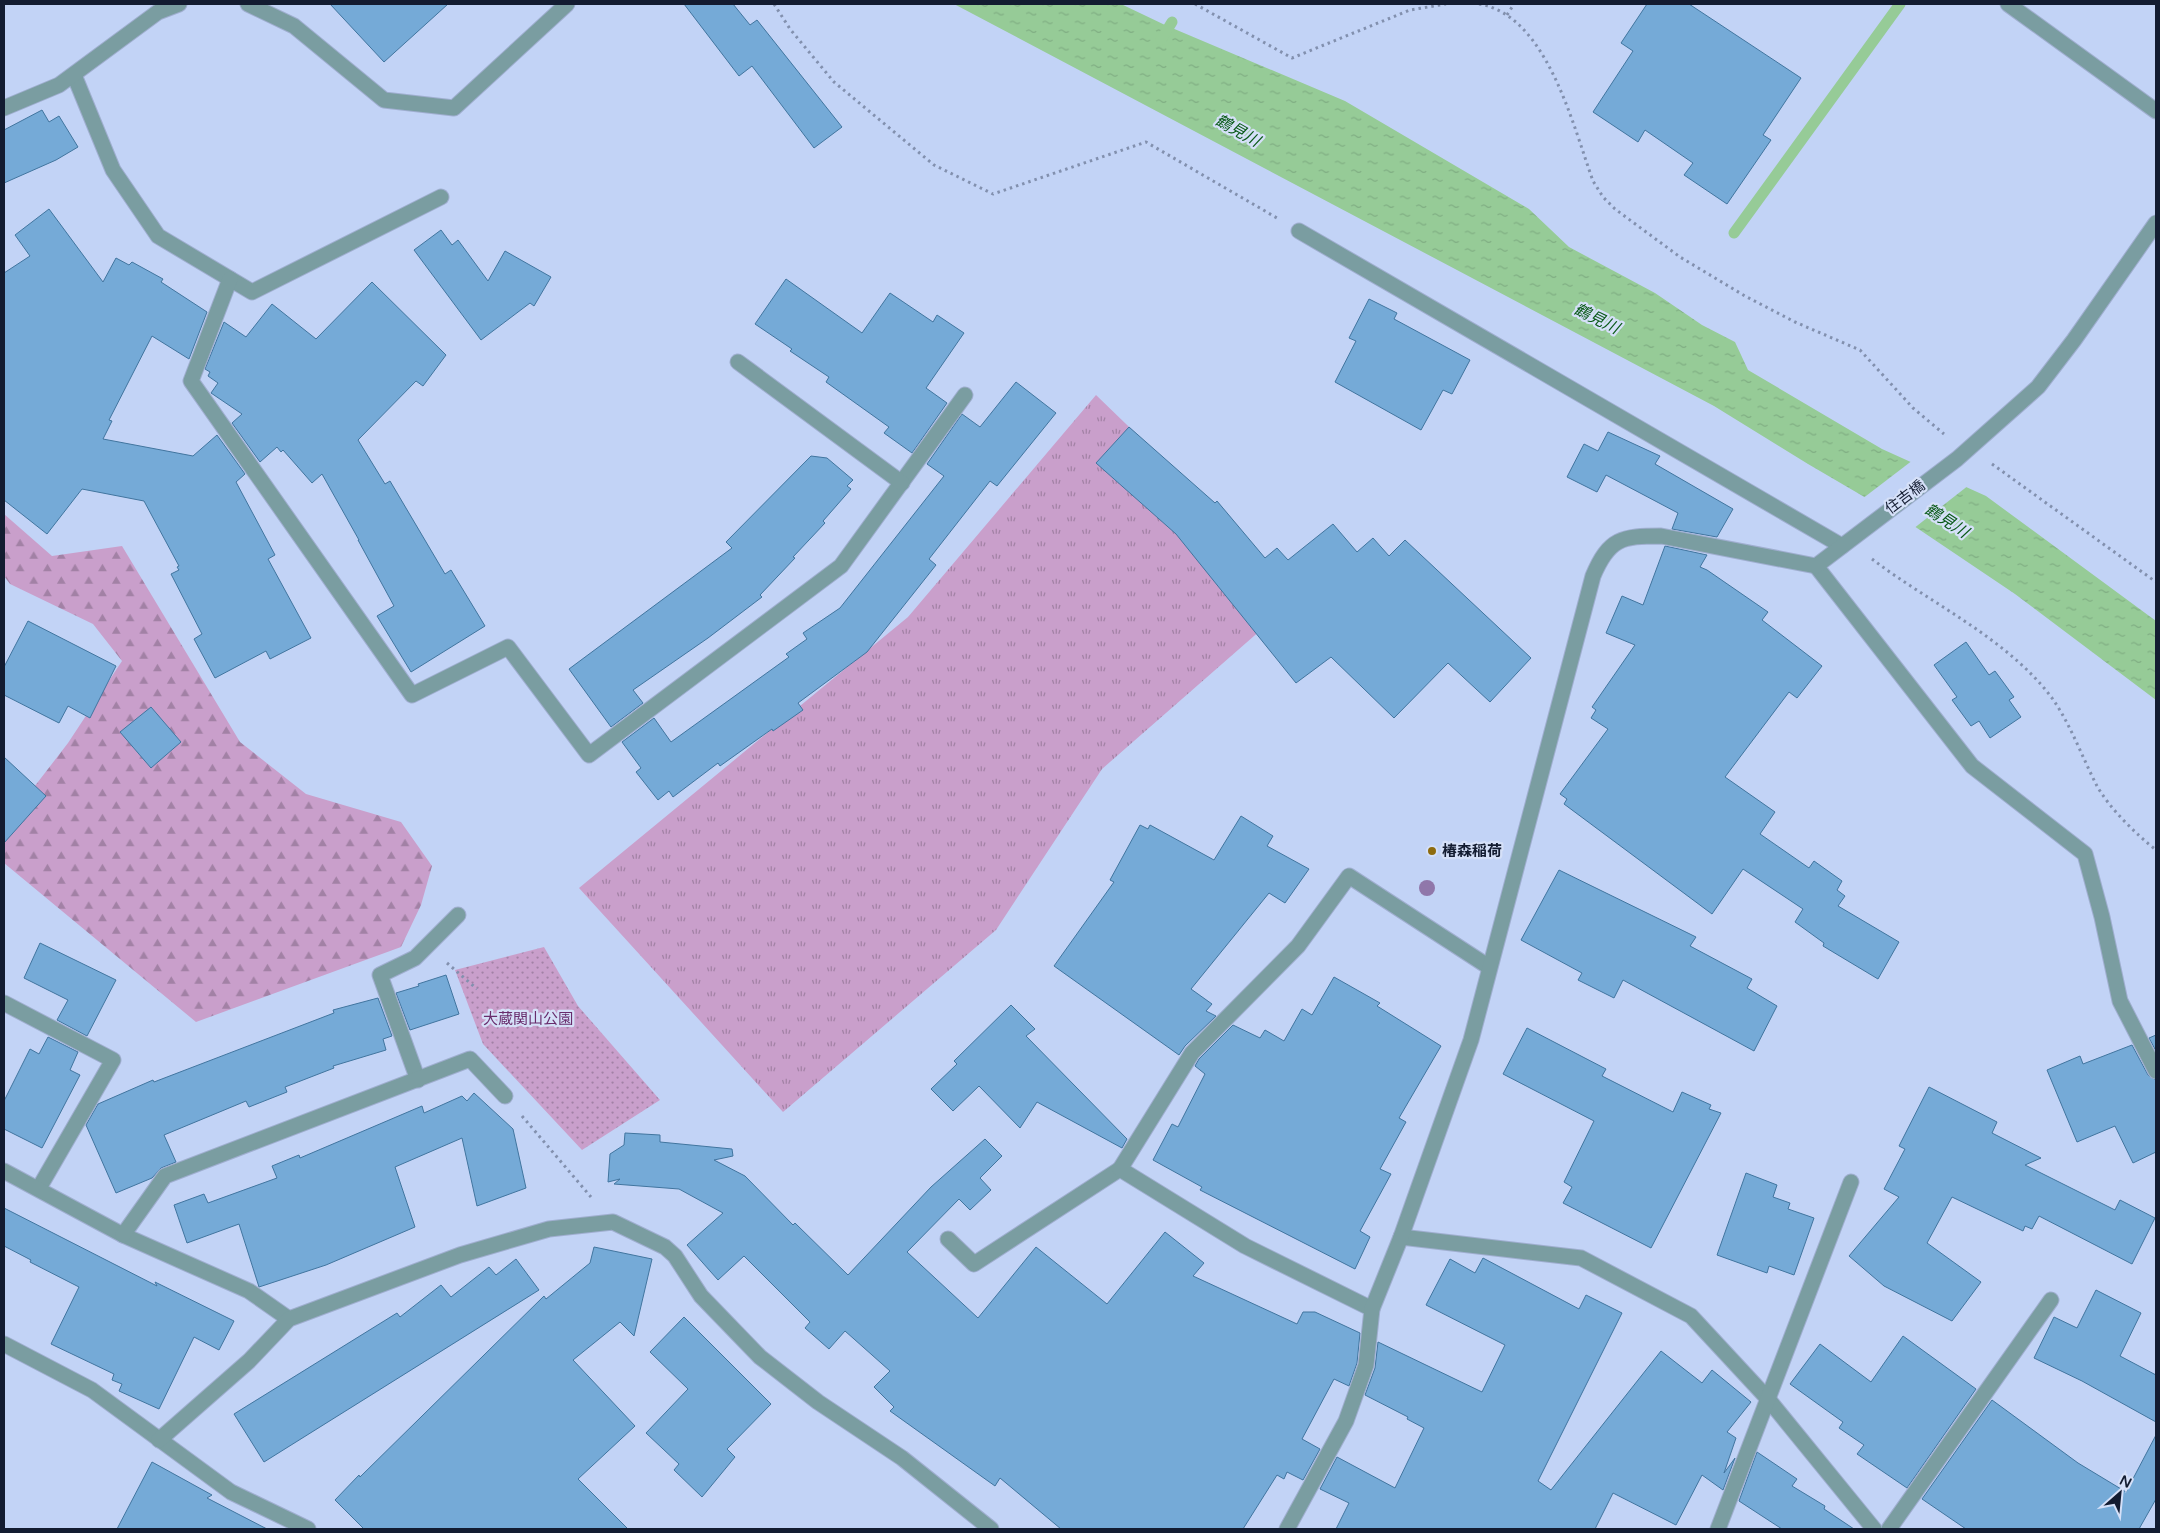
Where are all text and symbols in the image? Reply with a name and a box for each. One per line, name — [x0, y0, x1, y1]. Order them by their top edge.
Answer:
water label: 鶴見川 — [1212, 110, 1265, 152]
water label: 鶴見川 — [1571, 299, 1624, 339]
street label: 住吉橋 — [1882, 476, 1928, 518]
water label: 鶴見川 — [1921, 499, 1974, 543]
place label: 椿森稲荷 — [1442, 842, 1502, 860]
marker: 椿森稲荷 — [1426, 845, 1438, 857]
park label: 大蔵関山公園 — [483, 1010, 573, 1028]
north arrow — [2095, 1468, 2145, 1518]
text: N — [2117, 1472, 2135, 1492]

